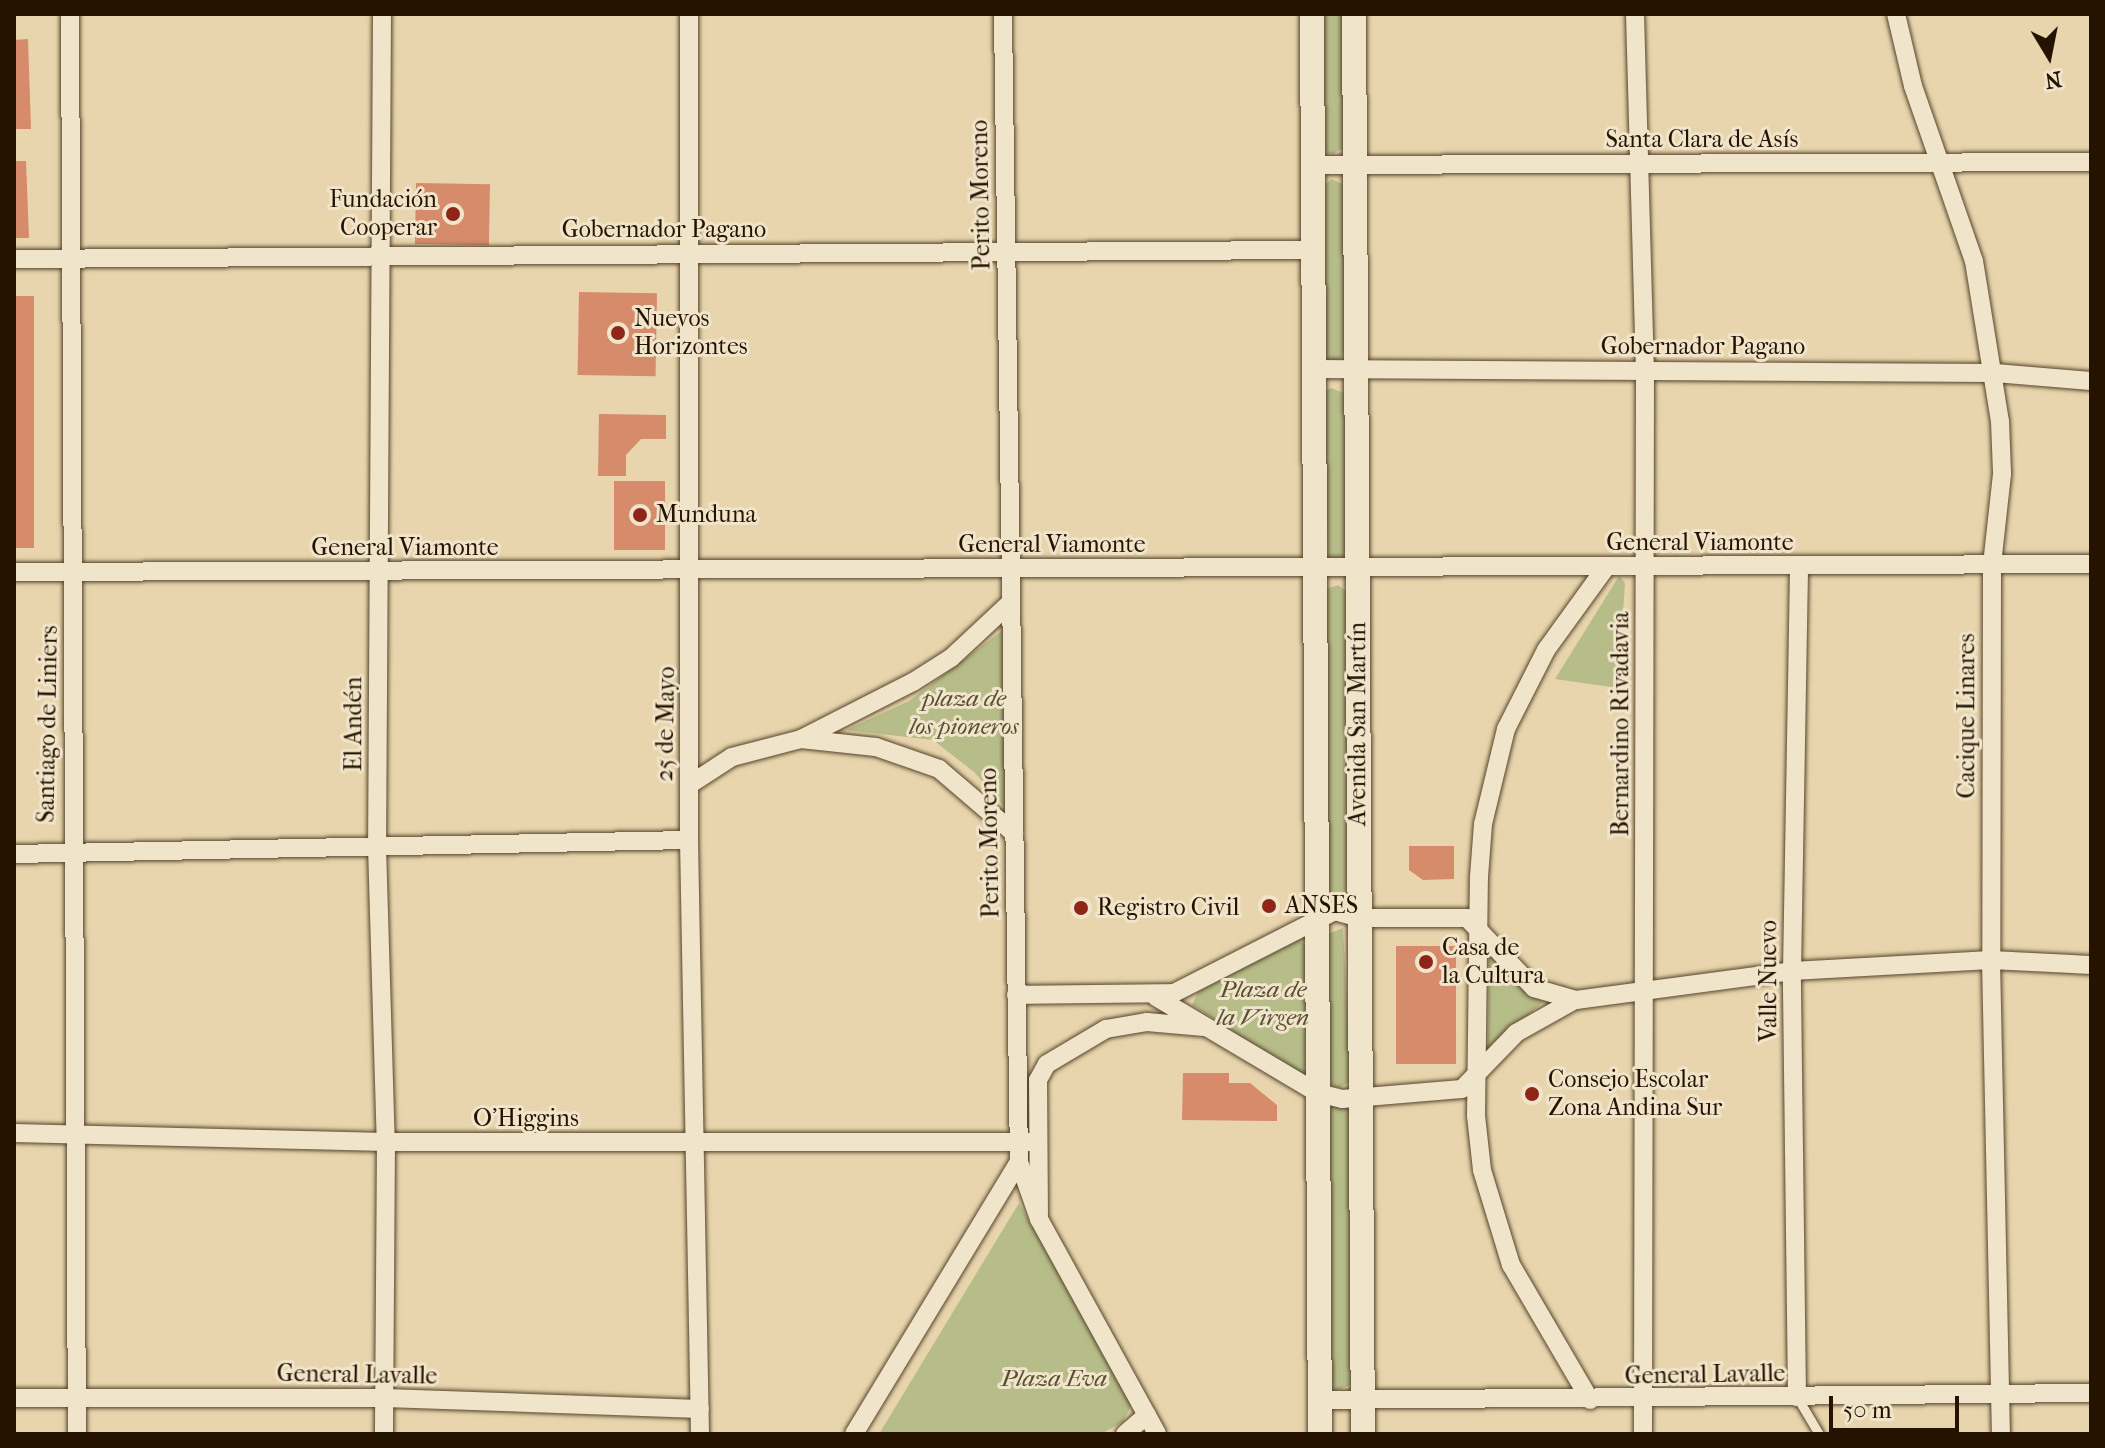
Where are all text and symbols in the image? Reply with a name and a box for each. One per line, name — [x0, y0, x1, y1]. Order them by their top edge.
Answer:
north arrow — [2009, 16, 2089, 96]
text: N — [2043, 65, 2064, 94]
street label: Perito Moreno — [965, 120, 997, 270]
street label: Santa Clara de Asís — [1606, 126, 1798, 154]
place label: Fundación Cooperar — [329, 186, 437, 242]
marker: Fundación Cooperar — [444, 205, 462, 223]
street label: Gobernador Pagano — [562, 216, 766, 244]
place label: Nuevos Horizontes — [634, 305, 748, 361]
marker: Nuevos Horizontes — [609, 324, 627, 342]
street label: Gobernador Pagano — [1601, 333, 1805, 361]
place label: Munduna — [656, 501, 757, 529]
marker: Munduna — [631, 506, 649, 524]
street label: General Viamonte — [1606, 529, 1794, 557]
street label: General Viamonte — [958, 531, 1146, 559]
street label: General Viamonte — [311, 534, 499, 562]
street label: Bernardino Rivadavia — [1607, 612, 1635, 836]
street label: Avenida San Martín — [1344, 622, 1372, 826]
street label: Santiago de Liniers — [32, 625, 64, 823]
street label: Cacique Linares — [1953, 633, 1981, 799]
street label: 25 de Mayo — [651, 666, 681, 782]
street label: El Andén — [340, 677, 368, 771]
park label: plaza de los pioneros — [909, 685, 1019, 741]
street label: Perito Moreno — [974, 768, 1006, 918]
place label: ANSES — [1285, 892, 1358, 920]
place label: Registro Civil — [1097, 894, 1239, 922]
marker: ANSES — [1260, 897, 1278, 915]
marker: Registro Civil — [1072, 899, 1090, 917]
street label: Valle Nuevo — [1755, 920, 1783, 1042]
place label: Casa de la Cultura — [1442, 934, 1545, 990]
marker: Casa de la Cultura — [1417, 953, 1435, 971]
park label: Plaza de la Virgen — [1217, 976, 1309, 1032]
place label: Consejo Escolar Zona Andina Sur — [1548, 1066, 1722, 1122]
marker: Consejo Escolar Zona Andina Sur — [1523, 1085, 1541, 1103]
street label: O'Higgins — [473, 1105, 579, 1133]
street label: General Lavalle — [276, 1359, 438, 1391]
street label: General Lavalle — [1624, 1359, 1786, 1391]
park label: Plaza Eva — [1001, 1365, 1107, 1393]
scale bar — [1833, 1380, 1963, 1430]
text: 50 m — [1843, 1396, 1892, 1424]

